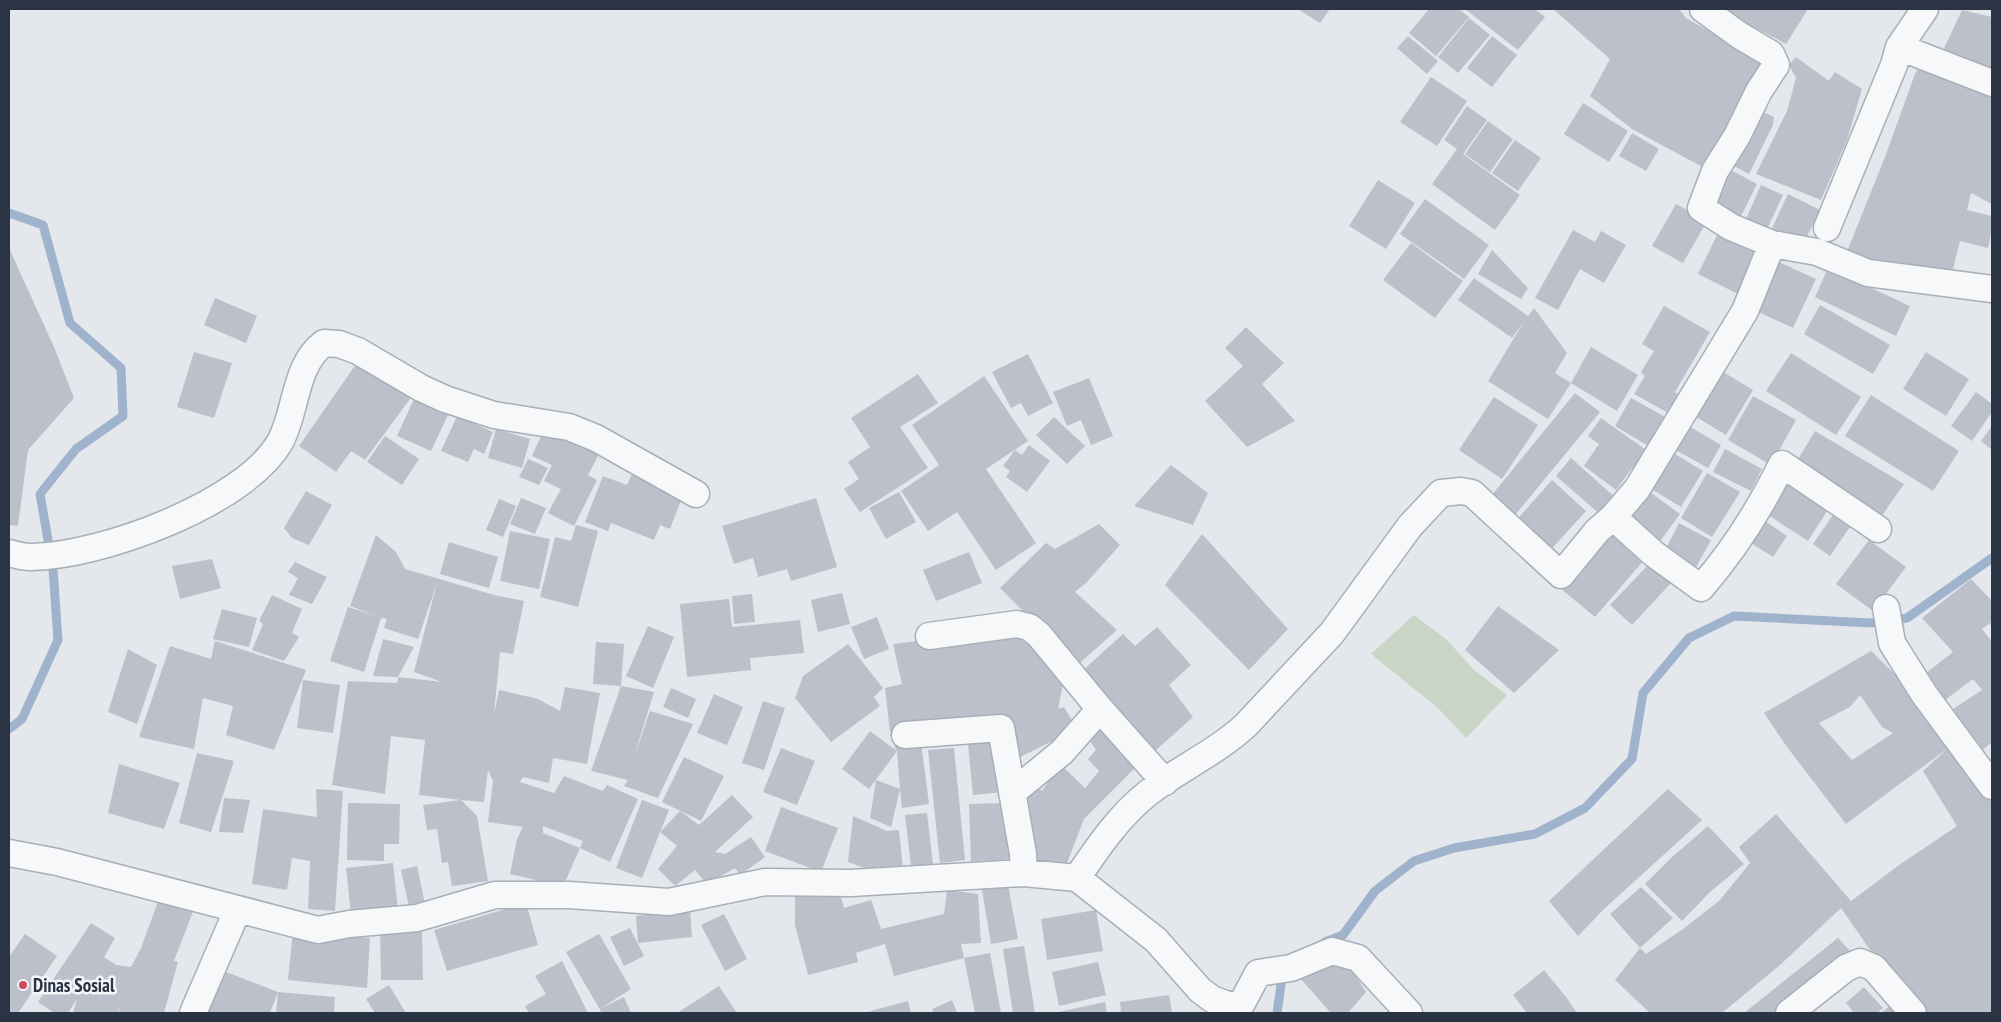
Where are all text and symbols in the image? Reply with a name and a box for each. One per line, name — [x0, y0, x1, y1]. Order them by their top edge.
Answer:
place label: Dinas Sosial — [33, 973, 115, 997]
marker: Dinas Sosial — [17, 979, 29, 991]

